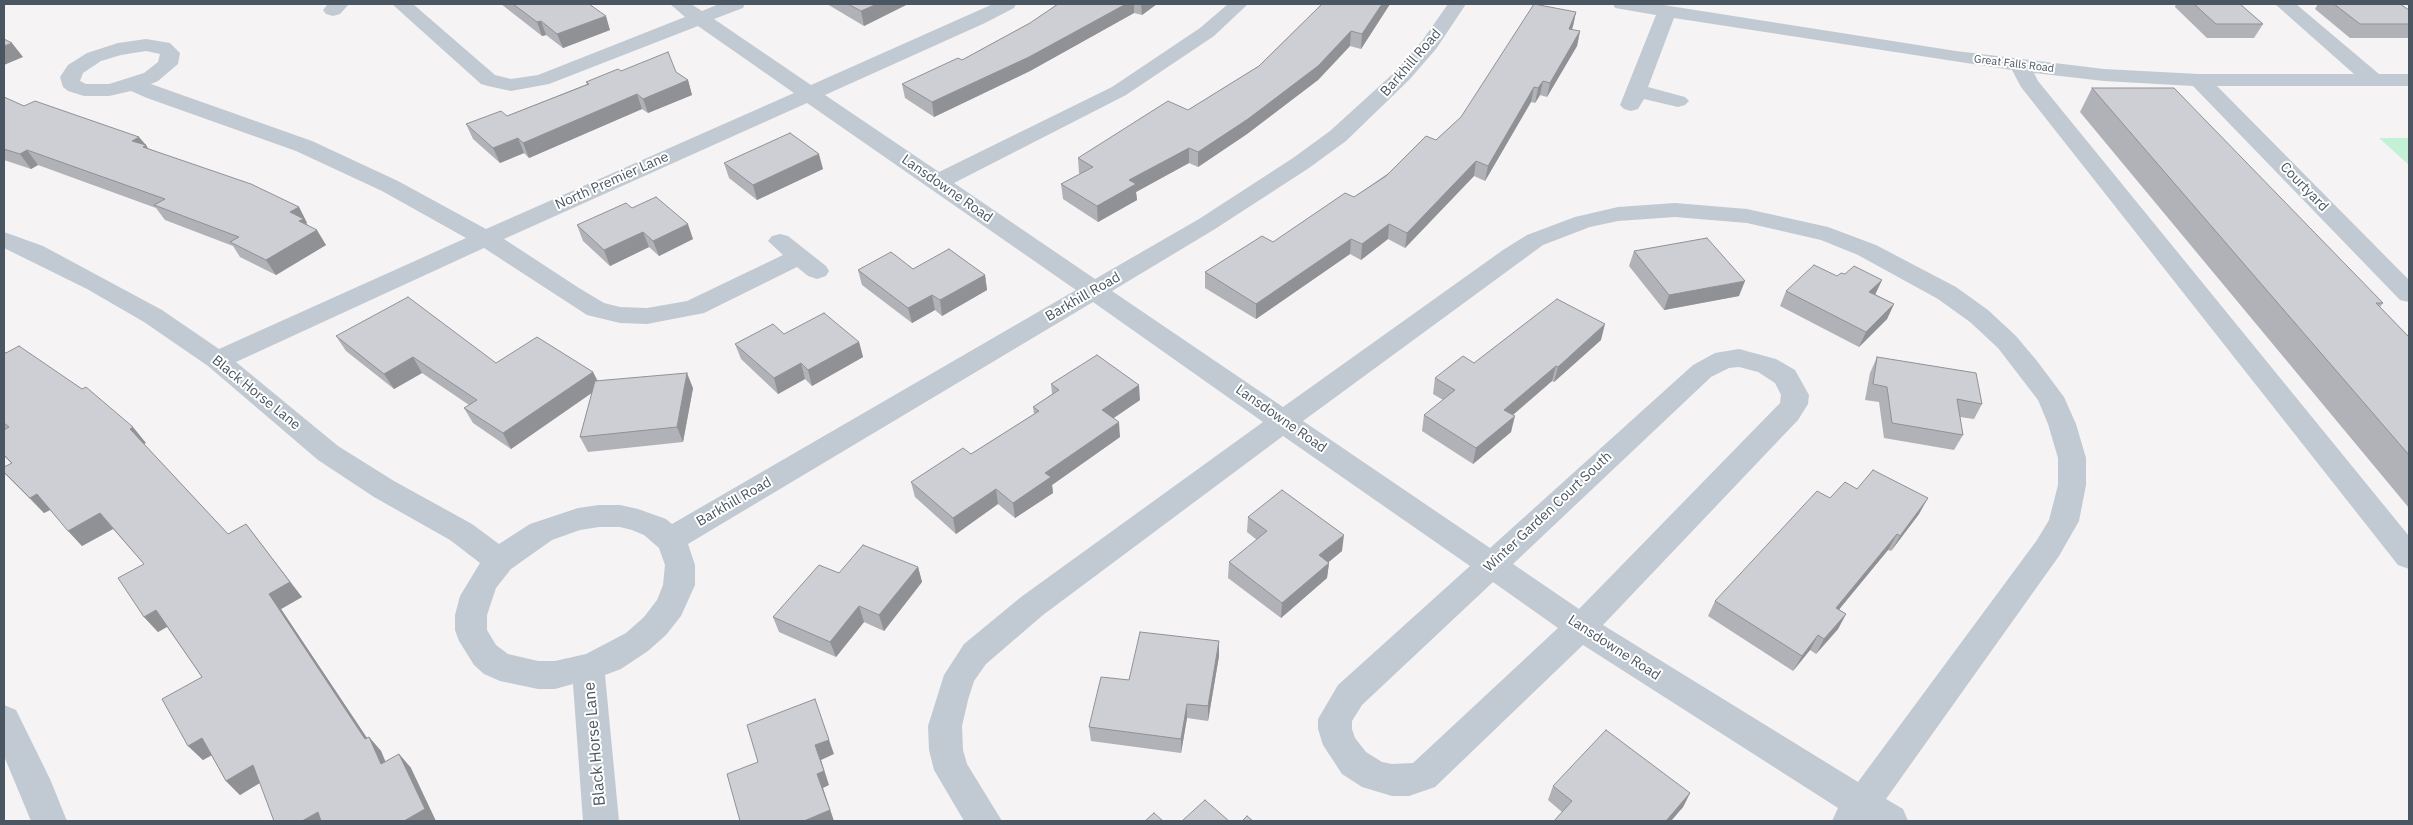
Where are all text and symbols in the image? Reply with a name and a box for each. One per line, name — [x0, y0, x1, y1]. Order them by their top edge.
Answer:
street label: Barkhill Road — [1377, 26, 1445, 100]
street label: Great Falls Road — [1973, 53, 2055, 75]
street label: North Premier Lane — [553, 148, 671, 214]
street label: Lansdowne Road — [898, 151, 996, 227]
street label: Courtyard — [2276, 159, 2332, 215]
street label: Barkhill Road — [1043, 269, 1123, 325]
street label: Black Horse Lane — [208, 352, 304, 434]
street label: Lansdowne Road — [1232, 381, 1330, 457]
street label: Winter Garden Court South — [1480, 448, 1616, 576]
street label: Barkhill Road — [694, 474, 774, 530]
street label: Lansdowne Road — [1565, 612, 1663, 684]
street label: Black Horse Lane — [580, 681, 610, 807]

